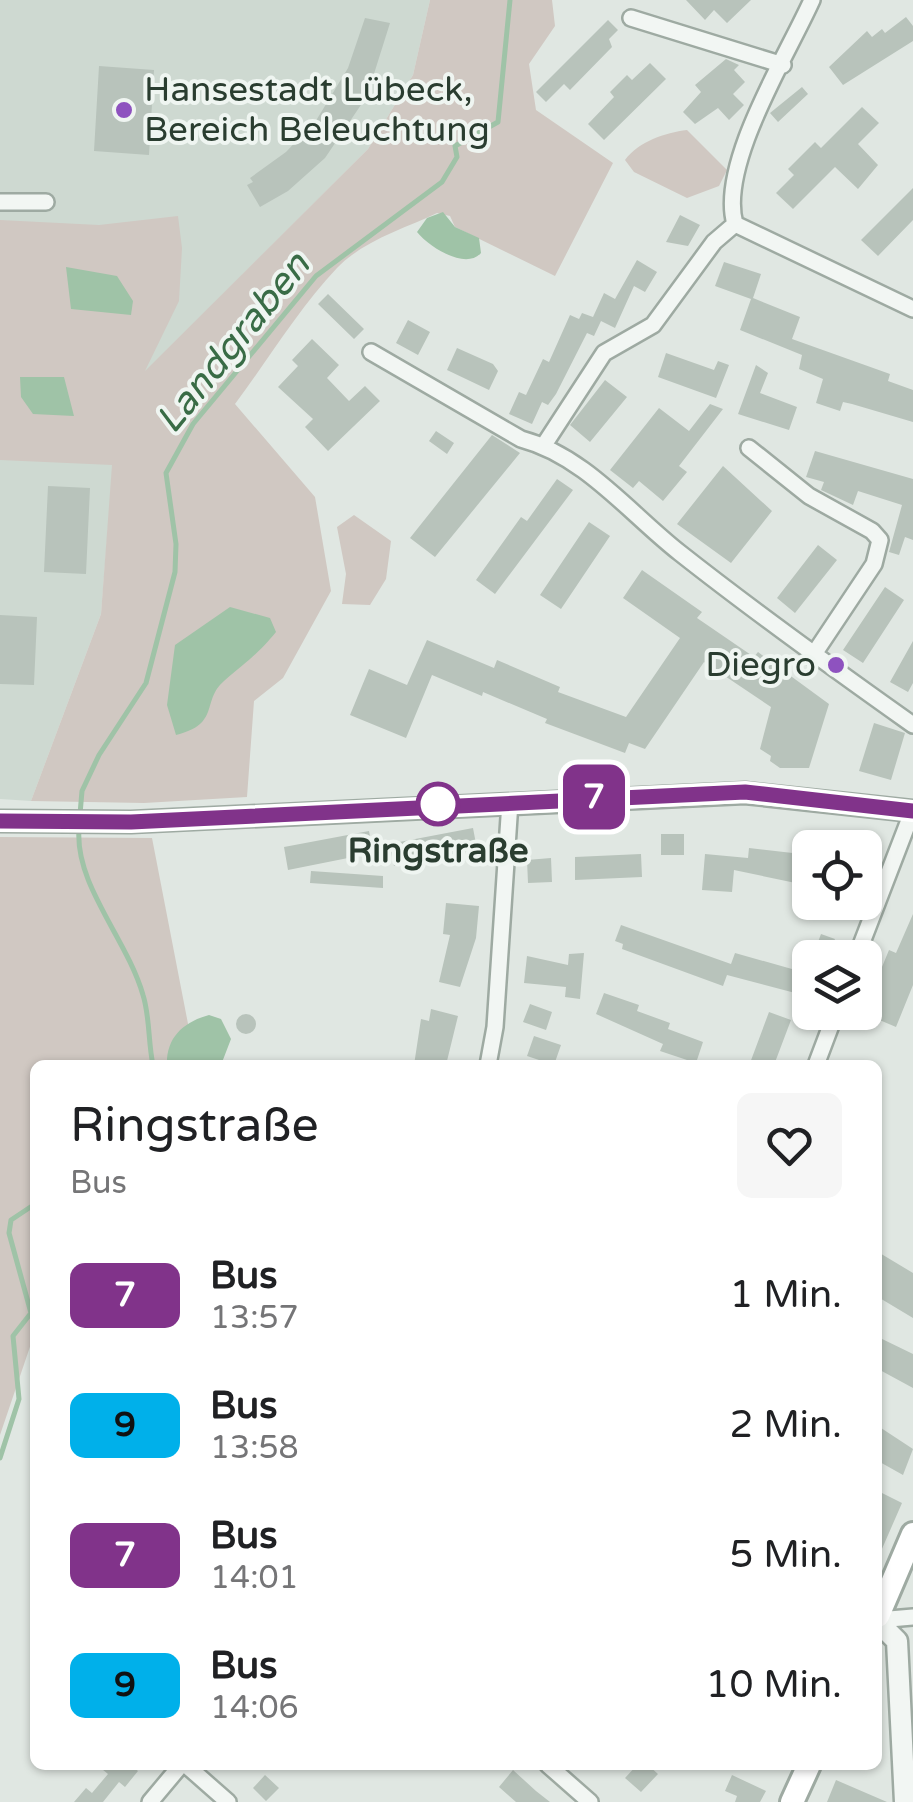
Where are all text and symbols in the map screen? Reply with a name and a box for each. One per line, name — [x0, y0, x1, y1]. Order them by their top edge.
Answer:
place label: Hansestadt Lübeck, Bereich Beleuchtung — [144, 69, 490, 151]
marker: Hansestadt Lübeck, Bereich Beleuchtung — [113, 99, 135, 121]
water label: Landgraben — [146, 243, 320, 443]
place label: Diegro — [705, 644, 816, 686]
marker: Diegro — [825, 654, 847, 676]
line badge: 7 — [562, 764, 626, 830]
text: 7 — [583, 776, 605, 818]
marker: Ringstraße — [417, 783, 459, 825]
place label: Ringstraße — [347, 830, 529, 872]
map controls — [792, 830, 882, 1030]
button: locate — [792, 830, 882, 920]
button: layers — [792, 940, 882, 1030]
button: heart — [737, 1093, 842, 1198]
text: Ringstraße — [70, 1097, 319, 1155]
text: Bus — [70, 1164, 127, 1202]
text: Bus — [210, 1253, 277, 1299]
text: 1 Min. — [729, 1272, 842, 1318]
text: 7 — [114, 1274, 136, 1316]
text: 13:57 — [210, 1299, 299, 1337]
text: Bus — [210, 1383, 277, 1429]
text: 2 Min. — [729, 1402, 842, 1448]
text: 9 — [114, 1404, 136, 1446]
text: 13:58 — [210, 1429, 299, 1467]
text: Bus — [210, 1513, 277, 1559]
text: 5 Min. — [729, 1532, 842, 1578]
text: 7 — [114, 1534, 136, 1576]
text: 14:01 — [210, 1559, 299, 1597]
text: Bus — [210, 1643, 277, 1689]
text: 10 Min. — [706, 1662, 842, 1708]
text: 9 — [114, 1664, 136, 1706]
text: 14:06 — [210, 1689, 299, 1727]

